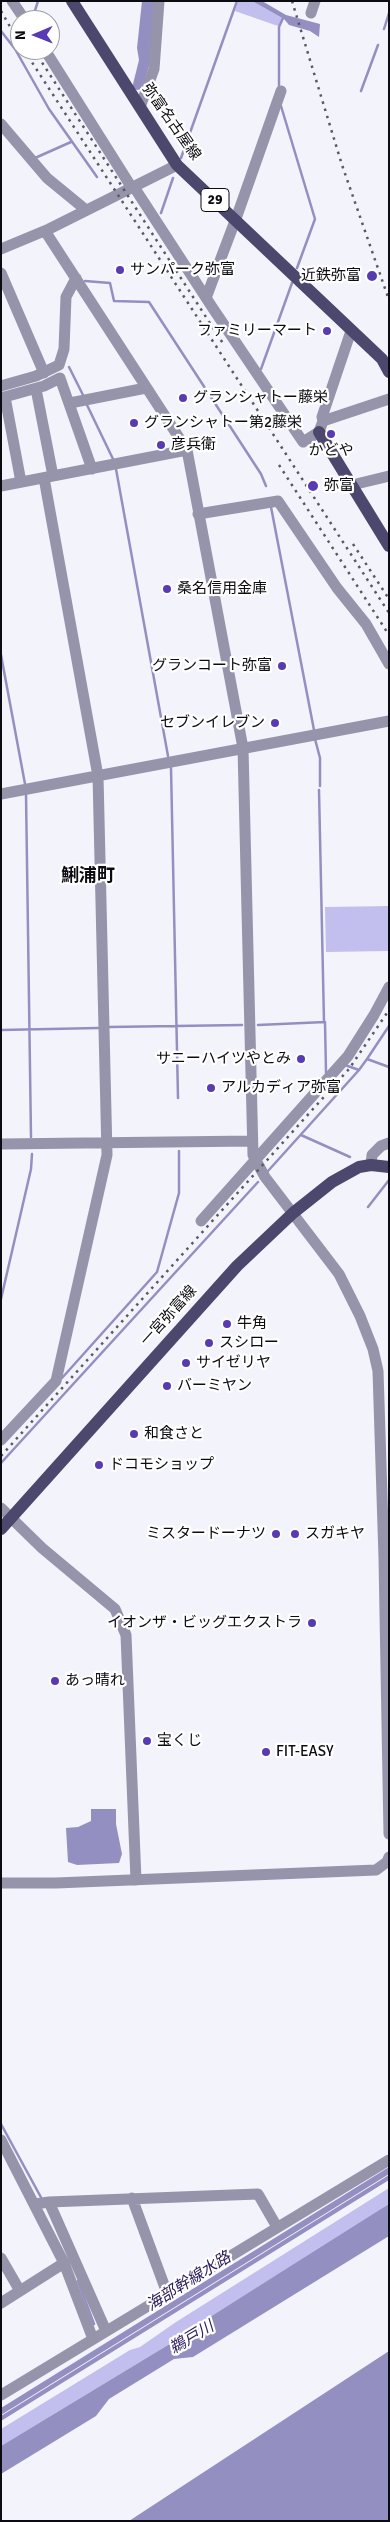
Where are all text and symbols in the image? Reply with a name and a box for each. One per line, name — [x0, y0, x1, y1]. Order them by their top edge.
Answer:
north arrow — [10, 10, 60, 60]
text: N — [12, 30, 29, 40]
street label: 弥富名古屋線 — [138, 80, 204, 164]
road number: 29 — [201, 188, 229, 212]
place label: サンパーク弥富 — [130, 261, 235, 279]
marker: サンパーク弥富 — [114, 264, 126, 276]
place label: 近鉄弥富 — [301, 267, 361, 285]
marker: 近鉄弥富 — [365, 269, 379, 283]
place label: ファミリーマート — [197, 322, 317, 340]
marker: ファミリーマート — [321, 325, 333, 337]
place label: グランシャトー藤栄 — [193, 389, 328, 407]
marker: グランシャトー藤栄 — [177, 392, 189, 404]
place label: グランシャトー第2藤栄 — [144, 414, 302, 432]
marker: グランシャトー第2藤栄 — [128, 417, 140, 429]
marker: かどや — [325, 428, 337, 440]
place label: 彦兵衛 — [171, 436, 216, 454]
marker: 彦兵衛 — [155, 439, 167, 451]
place label: かどや — [309, 442, 353, 460]
place label: 弥富 — [324, 477, 354, 495]
marker: 弥富 — [306, 479, 320, 493]
place label: 桑名信用金庫 — [177, 580, 267, 598]
marker: 桑名信用金庫 — [161, 583, 173, 595]
place label: グランコート弥富 — [152, 657, 272, 675]
marker: グランコート弥富 — [276, 660, 288, 672]
place label: セブンイレブン — [160, 714, 265, 732]
marker: セブンイレブン — [269, 717, 281, 729]
district label: 鯏浦町 — [61, 865, 115, 887]
place label: サニーハイツやとみ — [156, 1050, 291, 1068]
marker: サニーハイツやとみ — [295, 1053, 307, 1065]
place label: アルカディア弥富 — [221, 1079, 341, 1097]
marker: アルカディア弥富 — [205, 1082, 217, 1094]
street label: 一宮弥富線 — [137, 1282, 201, 1350]
place label: 牛角 — [237, 1315, 267, 1333]
marker: 牛角 — [221, 1318, 233, 1330]
place label: スシロー — [219, 1334, 279, 1352]
marker: スシロー — [203, 1337, 215, 1349]
place label: サイゼリヤ — [196, 1354, 271, 1372]
marker: サイゼリヤ — [180, 1357, 192, 1369]
place label: バーミヤン — [177, 1377, 252, 1395]
marker: バーミヤン — [161, 1380, 173, 1392]
place label: 和食さと — [144, 1425, 204, 1443]
marker: 和食さと — [128, 1428, 140, 1440]
place label: ドコモショップ — [109, 1456, 214, 1474]
marker: ドコモショップ — [93, 1459, 105, 1471]
place label: ミスタードーナツ — [146, 1525, 266, 1543]
place label: スガキヤ — [305, 1525, 365, 1543]
marker: ミスタードーナツ — [270, 1528, 282, 1540]
marker: スガキヤ — [289, 1528, 301, 1540]
place label: イオンザ・ビッグエクストラ — [107, 1614, 302, 1632]
marker: イオンザ・ビッグエクストラ — [306, 1617, 318, 1629]
place label: あっ晴れ — [65, 1672, 125, 1690]
marker: あっ晴れ — [49, 1675, 61, 1687]
place label: 宝くじ — [157, 1732, 202, 1750]
marker: 宝くじ — [141, 1735, 153, 1747]
place label: FIT-EASY — [276, 1743, 334, 1761]
marker: FIT-EASY — [260, 1746, 272, 1758]
water label: 海部幹線水路 — [143, 2248, 235, 2316]
water label: 鵜戸川 — [166, 2317, 218, 2359]

